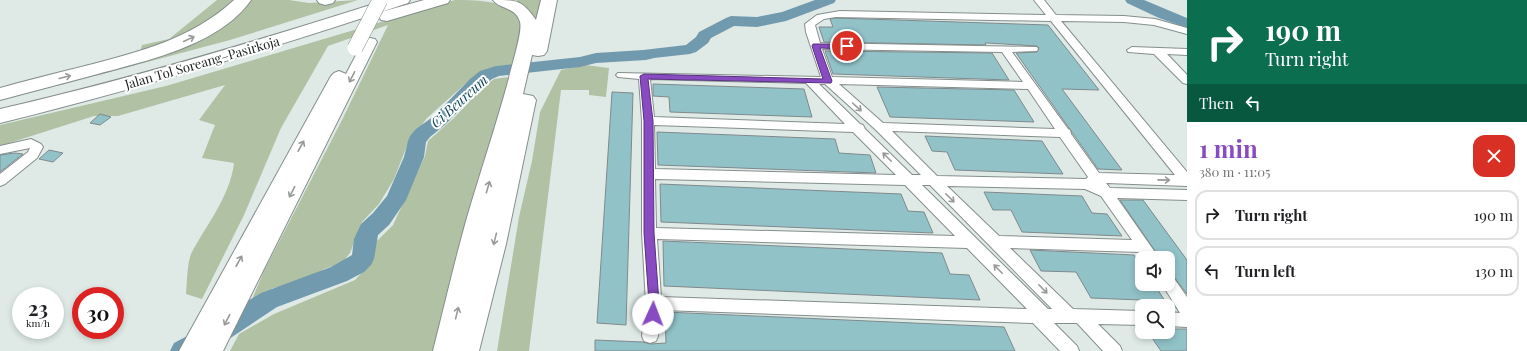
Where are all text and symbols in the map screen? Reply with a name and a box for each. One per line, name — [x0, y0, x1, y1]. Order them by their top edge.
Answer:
text: 190 m — [1265, 11, 1341, 48]
icon: right — [1199, 16, 1251, 68]
pin — [830, 29, 864, 63]
street label: Jalan Tol Soreang–Pasirkoja — [122, 32, 282, 93]
one-way arrow — [183, 35, 195, 42]
icon: arrive — [836, 35, 858, 57]
text: Turn right — [1265, 47, 1348, 71]
water label: Ci Beureum — [426, 70, 492, 132]
one-way arrow — [348, 71, 356, 83]
one-way arrow — [58, 73, 71, 80]
icon: left — [1242, 92, 1264, 114]
text: Then — [1199, 93, 1234, 113]
one-way arrow — [852, 103, 862, 112]
text: 1 min — [1199, 132, 1258, 164]
button: close — [1473, 135, 1515, 177]
one-way arrow — [297, 141, 305, 153]
one-way arrow — [882, 152, 892, 162]
text: 380 m · 11:05 — [1199, 163, 1270, 180]
one-way arrow — [1157, 176, 1170, 184]
one-way arrow — [485, 181, 492, 194]
one-way arrow — [288, 186, 296, 198]
one-way arrow — [946, 193, 955, 203]
icon: right — [1201, 204, 1223, 226]
text: Turn right — [1235, 205, 1308, 225]
text: 190 m — [1474, 205, 1513, 225]
one-way arrow — [491, 233, 498, 246]
map controls — [1135, 251, 1175, 339]
button: sound — [1135, 251, 1175, 291]
one-way arrow — [235, 255, 243, 267]
icon: left — [1201, 260, 1223, 282]
text: Turn left — [1235, 261, 1296, 281]
text: 130 m — [1475, 261, 1513, 281]
one-way arrow — [993, 264, 1003, 274]
one-way arrow — [1038, 284, 1048, 294]
speed limit sign: 30 — [72, 287, 124, 339]
position arrow — [632, 293, 674, 335]
text: 23 — [28, 294, 48, 321]
button: search — [1135, 299, 1175, 339]
one-way arrow — [453, 307, 461, 320]
one-way arrow — [222, 314, 230, 326]
text: km/h — [26, 316, 50, 330]

